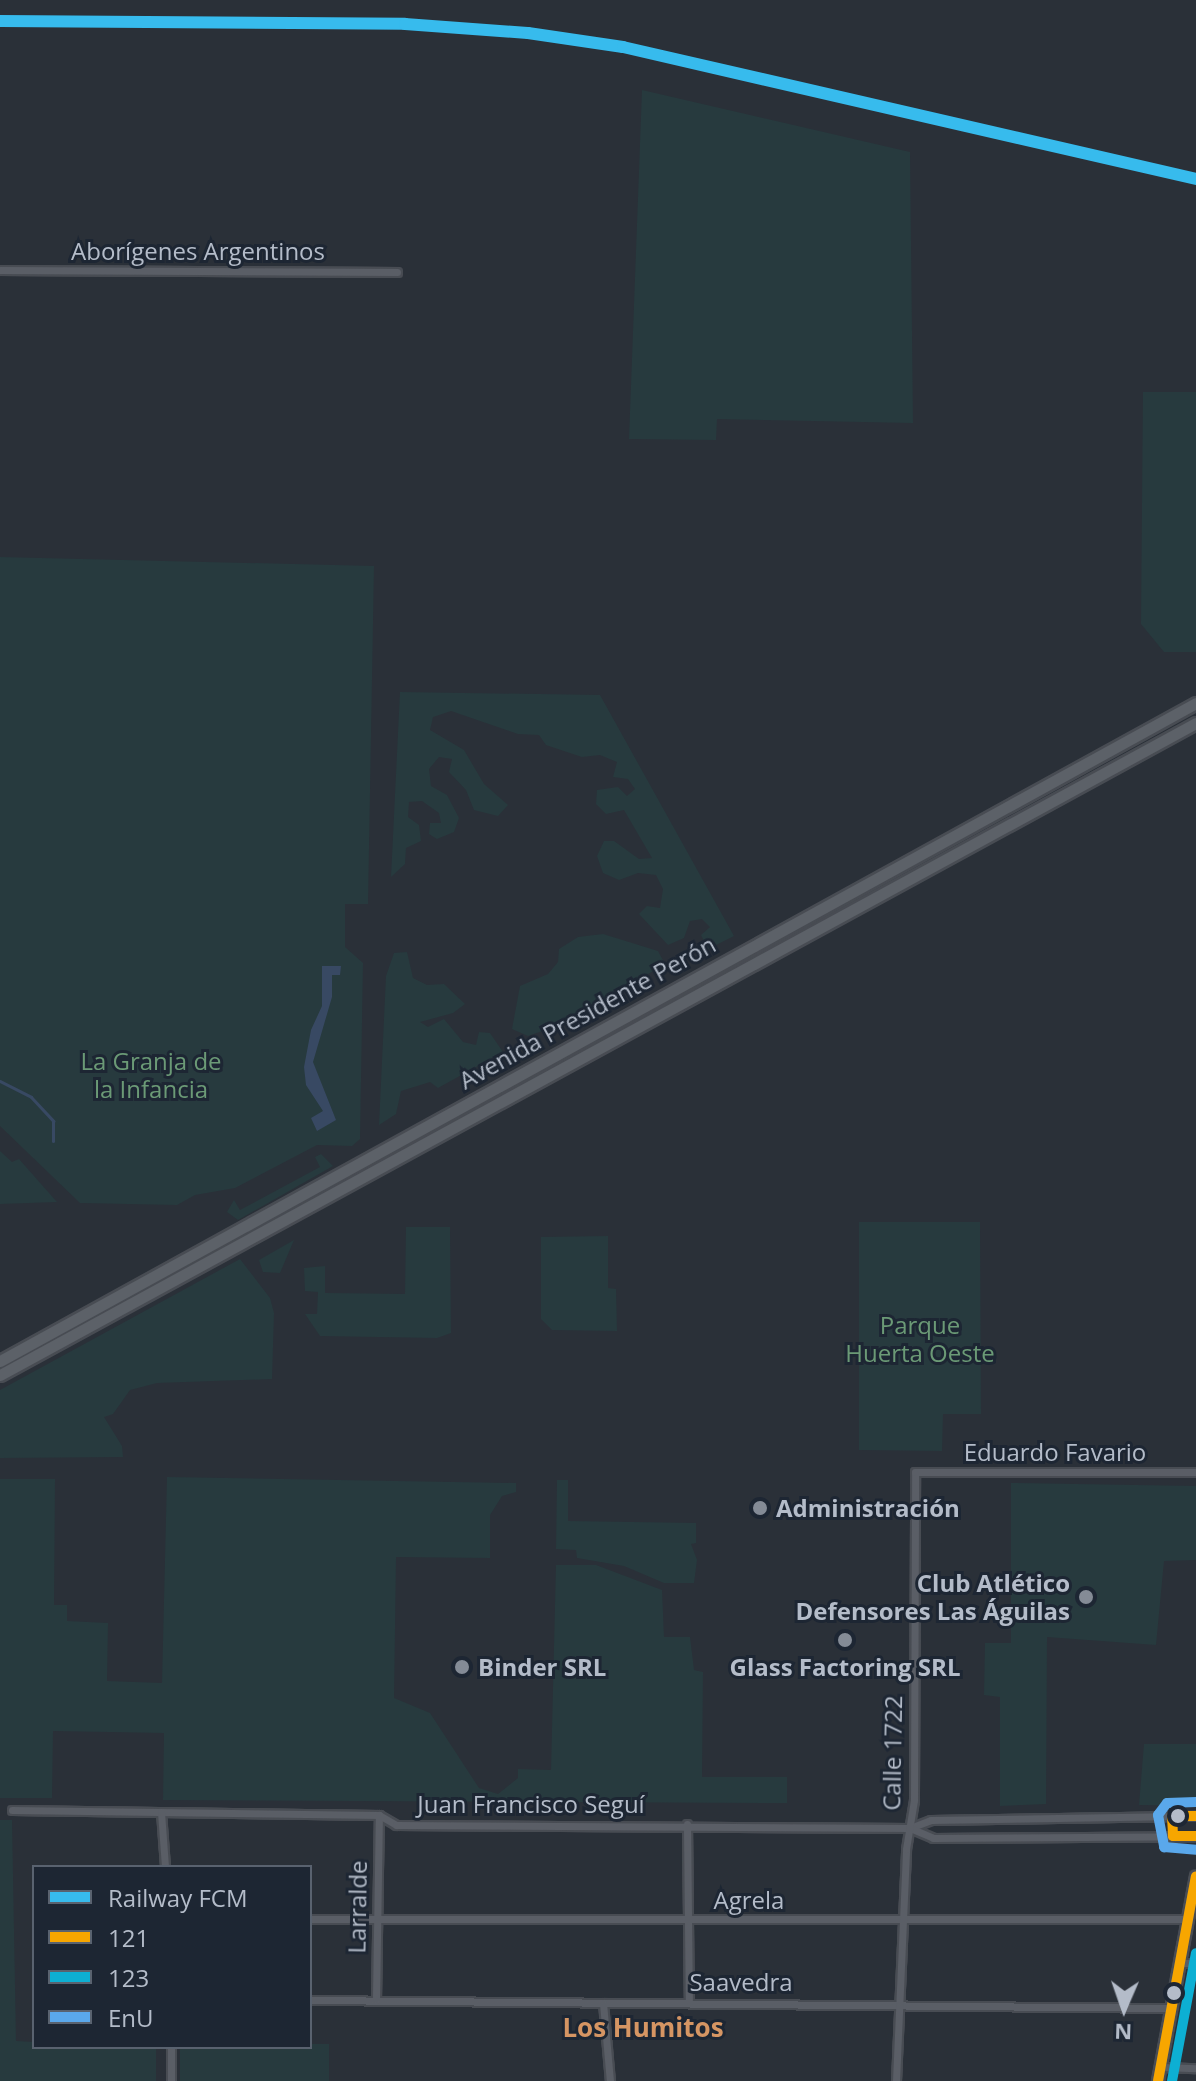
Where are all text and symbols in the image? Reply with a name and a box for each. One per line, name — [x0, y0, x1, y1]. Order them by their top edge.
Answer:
street label: Aborígenes Argentinos — [71, 237, 325, 265]
street label: Avenida Presidente Perón — [454, 929, 720, 1095]
park label: La Granja de la Infancia — [80, 1047, 222, 1103]
park label: Parque Huerta Oeste — [845, 1311, 995, 1367]
street label: Eduardo Favario — [964, 1438, 1146, 1466]
place label: Administración — [776, 1494, 960, 1522]
marker: Administración — [751, 1499, 769, 1517]
place label: Club Atlético Defensores Las Águilas — [796, 1569, 1070, 1625]
marker: Club Atlético Defensores Las Águilas — [1077, 1588, 1095, 1606]
marker: Glass Factoring SRL — [836, 1631, 854, 1649]
place label: Binder SRL — [478, 1653, 606, 1681]
place label: Glass Factoring SRL — [730, 1653, 960, 1681]
marker: Binder SRL — [453, 1658, 471, 1676]
street label: Calle 1722 — [877, 1695, 907, 1811]
street label: Juan Francisco Seguí — [417, 1790, 645, 1818]
unlabelled marker — [1170, 1808, 1186, 1824]
street label: Larralde — [342, 1860, 372, 1954]
legend — [32, 1865, 312, 2049]
text: Railway FCM — [108, 1881, 248, 1914]
street label: Agrela — [714, 1886, 784, 1914]
text: 121 — [108, 1921, 149, 1954]
text: 123 — [108, 1961, 149, 1994]
street label: Saavedra — [689, 1968, 793, 1996]
north arrow — [1084, 1969, 1164, 2049]
unlabelled marker — [1166, 1985, 1182, 2001]
text: EnU — [108, 2001, 154, 2034]
district label: Los Humitos — [562, 2012, 724, 2044]
text: N — [1114, 2018, 1133, 2048]

